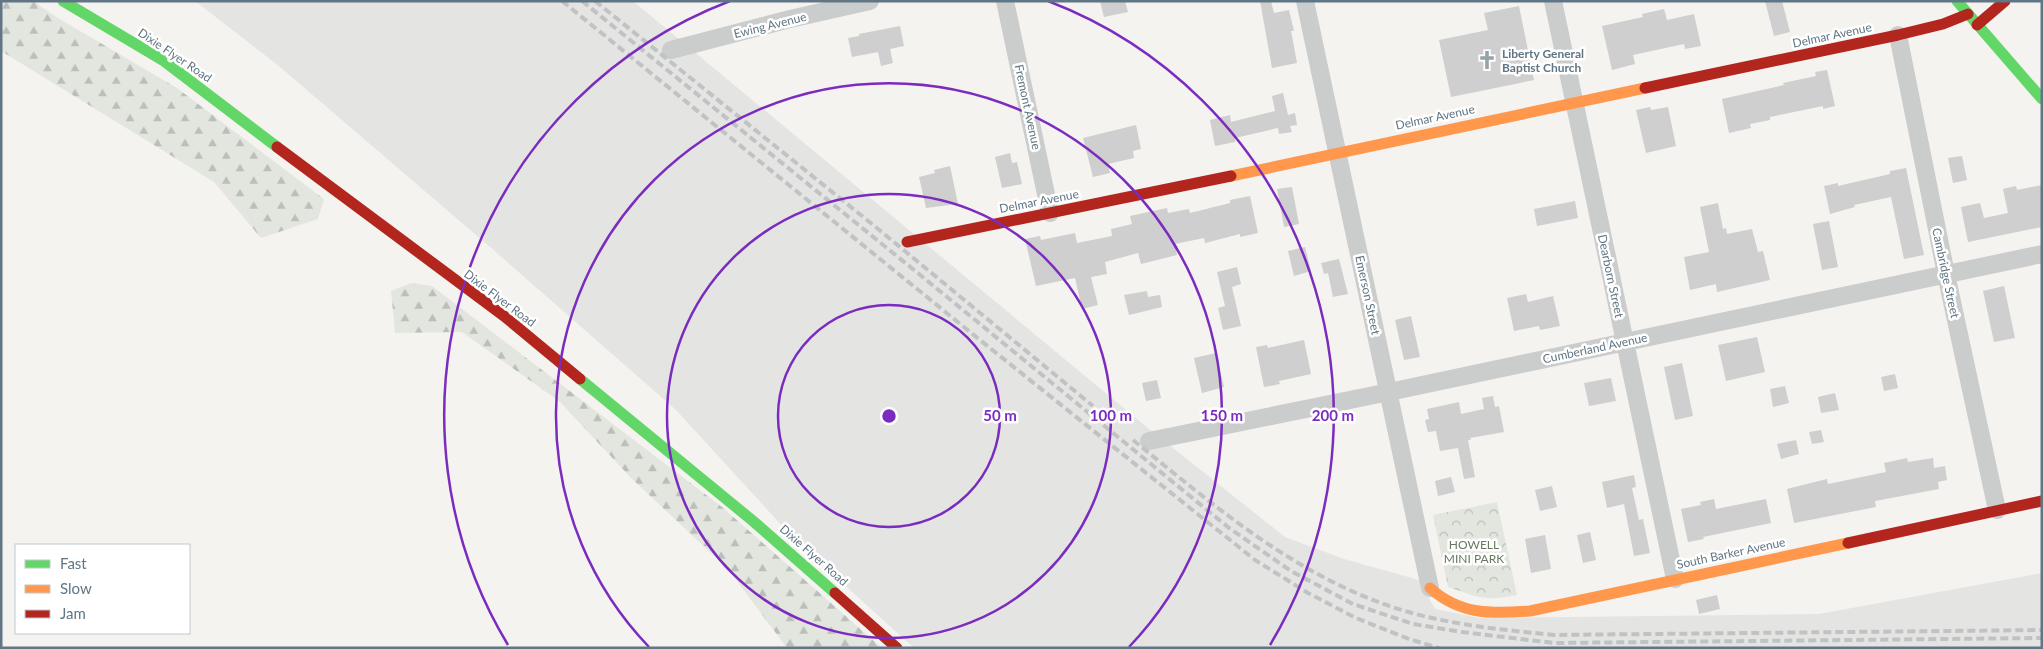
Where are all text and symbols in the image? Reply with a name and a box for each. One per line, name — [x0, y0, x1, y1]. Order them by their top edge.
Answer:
street label: Ewing Avenue — [732, 9, 808, 41]
street label: Delmar Avenue — [1791, 19, 1873, 51]
street label: Dixie Flyer Road — [135, 25, 215, 85]
place label: Liberty General Baptist Church — [1502, 46, 1584, 75]
church icon: Liberty General Baptist Church — [1476, 49, 1498, 71]
street label: Fremont Avenue — [1012, 63, 1044, 151]
street label: Delmar Avenue — [1394, 101, 1476, 133]
street label: Delmar Avenue — [998, 186, 1080, 216]
street label: Cambridge Street — [1929, 227, 1963, 320]
street label: Dearborn Street — [1595, 233, 1627, 320]
street label: Emerson Street — [1352, 254, 1384, 337]
street label: Dixie Flyer Road — [461, 266, 539, 330]
street label: Cumberland Avenue — [1541, 330, 1649, 366]
text: 50 m — [983, 406, 1017, 424]
text: 100 m — [1090, 406, 1132, 424]
text: 150 m — [1201, 406, 1243, 424]
text: 200 m — [1312, 406, 1354, 424]
centre of rings — [880, 407, 898, 425]
street label: Dixie Flyer Road — [777, 521, 851, 589]
street label: South Barker Avenue — [1675, 534, 1787, 572]
park label: HOWELL MINI PARK — [1444, 537, 1504, 566]
legend — [15, 544, 190, 634]
text: Fast — [60, 554, 87, 572]
text: Slow — [60, 579, 92, 597]
text: Jam — [60, 604, 86, 622]

